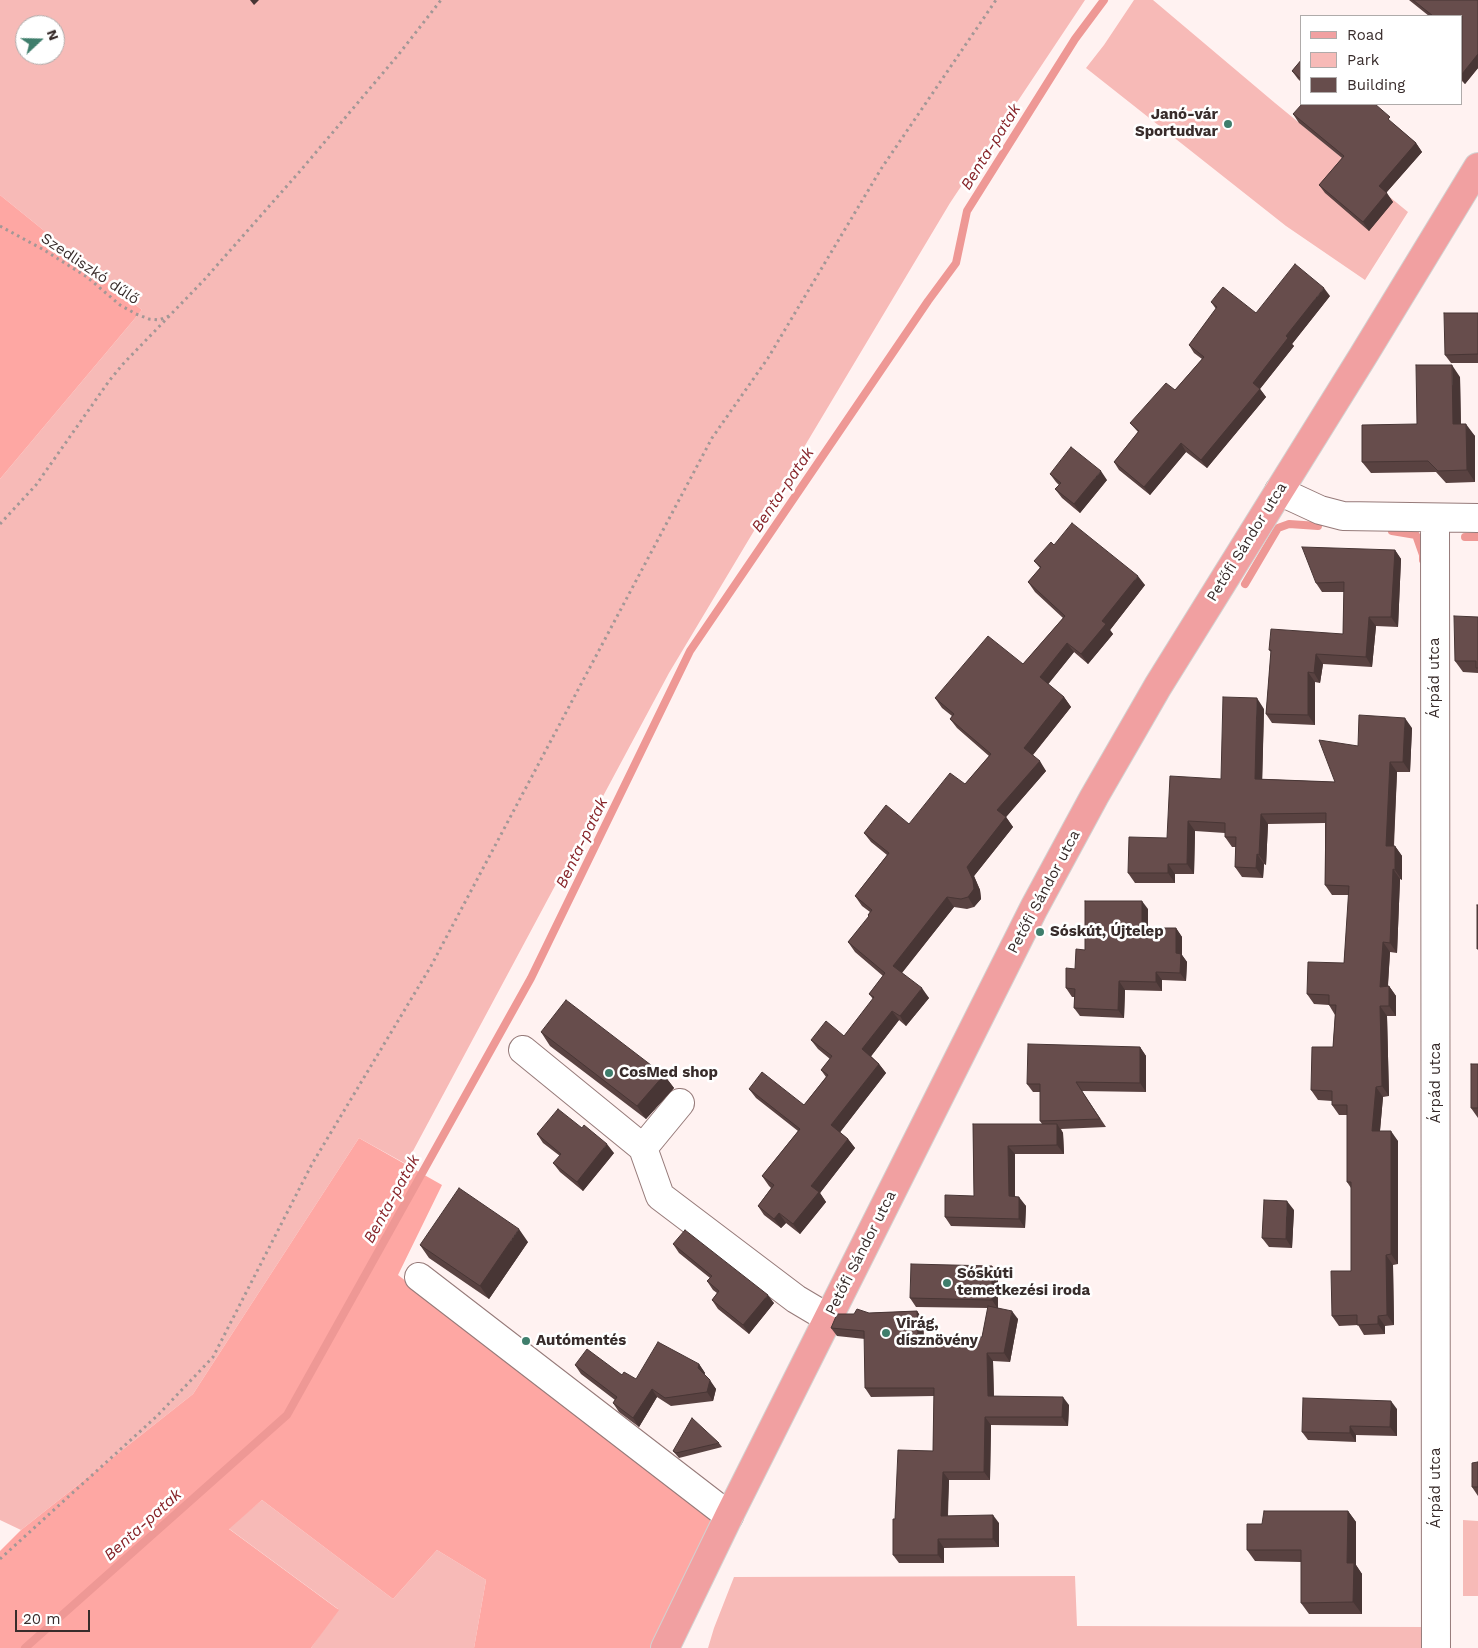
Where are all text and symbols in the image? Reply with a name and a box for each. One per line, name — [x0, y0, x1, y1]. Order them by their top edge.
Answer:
north arrow — [15, 15, 65, 65]
legend — [1300, 15, 1463, 105]
text: Road — [1347, 26, 1384, 44]
text: N — [44, 27, 62, 43]
text: Park — [1347, 51, 1379, 69]
text: Building — [1347, 76, 1405, 94]
water label: Benta-patak — [957, 100, 1025, 194]
place label: Janó-vár Sportudvar — [1135, 106, 1218, 141]
marker: Janó-vár Sportudvar — [1222, 118, 1234, 130]
street label: Szedliszkó dűlő — [37, 230, 143, 308]
water label: Benta-patak — [748, 444, 818, 536]
street label: Petőfi Sándor utca — [1203, 479, 1291, 605]
street label: Árpád utca — [1426, 638, 1444, 718]
water label: Benta-patak — [552, 795, 612, 891]
street label: Petőfi Sándor utca — [1004, 827, 1084, 957]
place label: Sóskút, Újtelep — [1050, 923, 1164, 941]
marker: Sóskút, Újtelep — [1034, 926, 1046, 938]
street label: Árpád utca — [1427, 1043, 1445, 1123]
place label: CosMed shop — [619, 1064, 718, 1082]
marker: CosMed shop — [603, 1067, 615, 1079]
water label: Benta-patak — [360, 1151, 424, 1247]
street label: Petőfi Sándor utca — [822, 1188, 900, 1318]
place label: Sóskúti temetkezési iroda — [957, 1265, 1090, 1300]
marker: Sóskúti temetkezési iroda — [941, 1277, 953, 1289]
place label: Virág, dísznövény — [896, 1315, 978, 1350]
marker: Virág, dísznövény — [880, 1327, 892, 1339]
place label: Autómentés — [536, 1332, 626, 1350]
marker: Autómentés — [520, 1335, 532, 1347]
street label: Árpád utca — [1427, 1448, 1445, 1528]
water label: Benta-patak — [100, 1485, 186, 1565]
scale bar — [18, 1600, 92, 1632]
text: 20 m — [23, 1610, 61, 1628]

